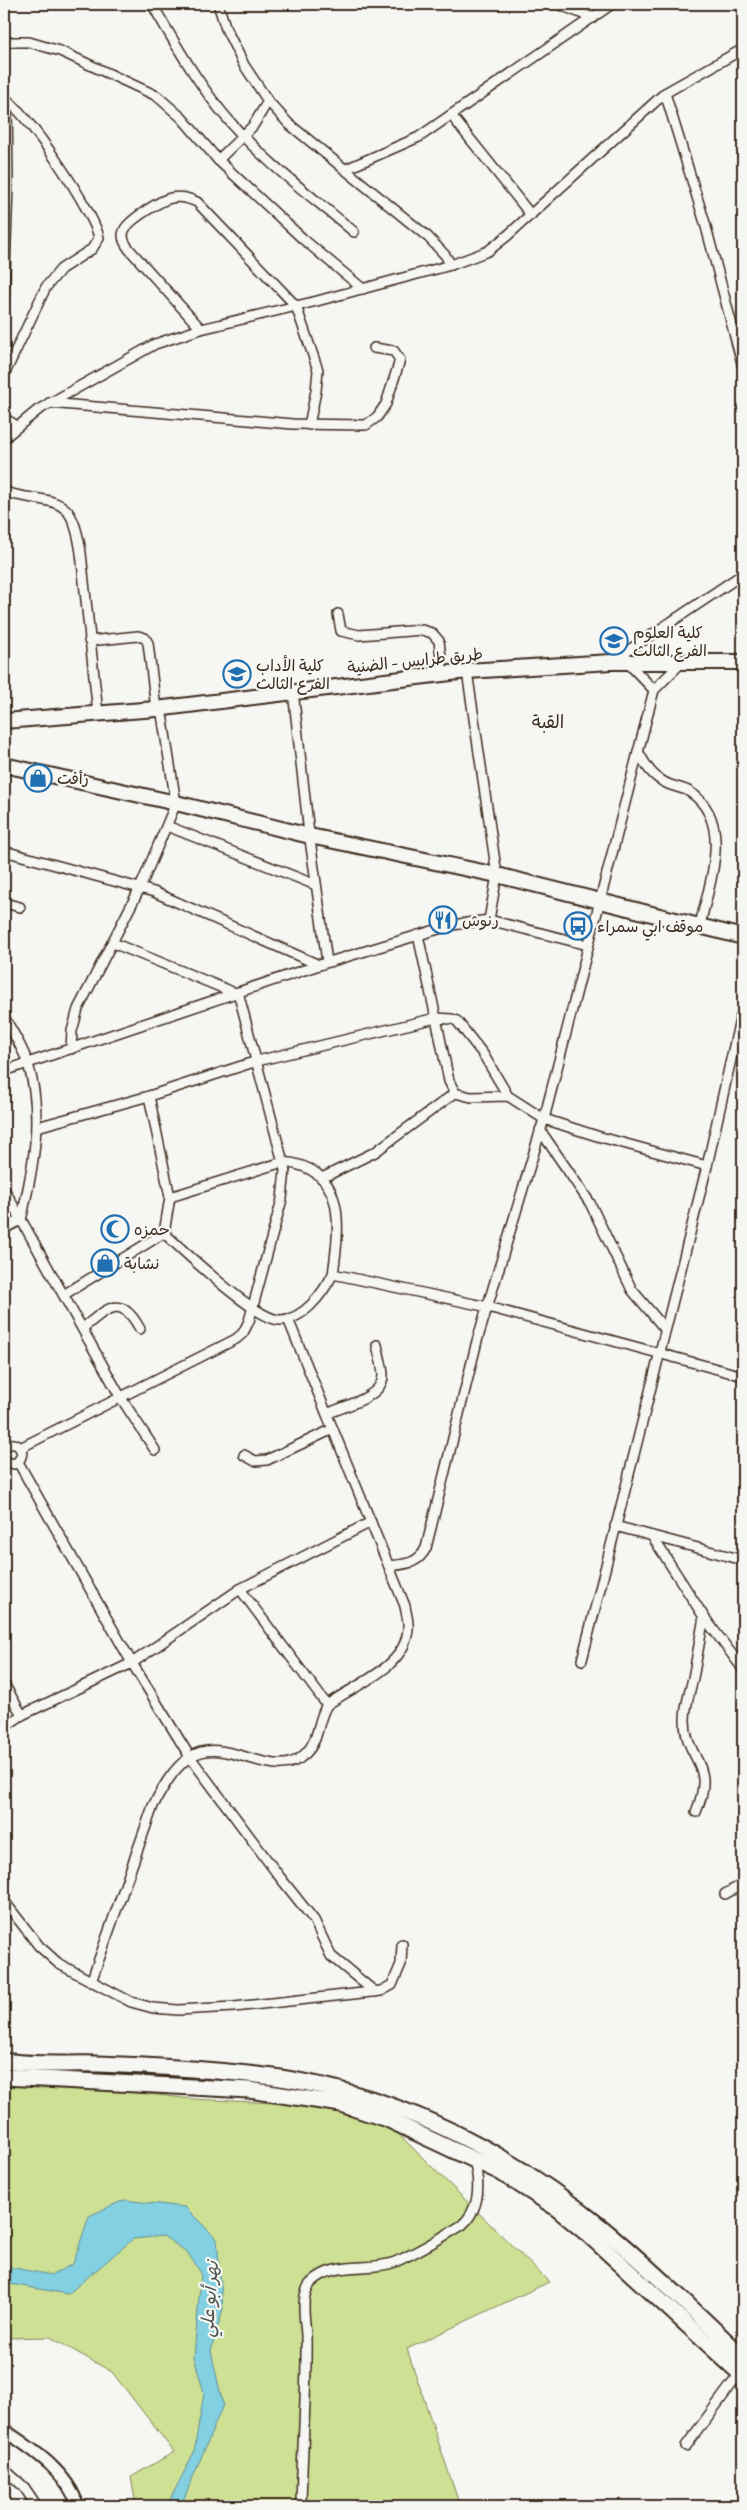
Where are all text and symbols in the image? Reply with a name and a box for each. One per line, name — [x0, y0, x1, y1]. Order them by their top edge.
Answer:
place label: كلية العلوم الفرع الثالث — [633, 621, 707, 662]
school or university icon: كلية العلوم الفرع الثالث — [599, 626, 629, 656]
street label: طريق طرابس - الضنية — [346, 642, 484, 678]
place label: كلية الأداب الفرع الثالث — [256, 654, 330, 695]
school or university icon: كلية الأداب الفرع الثالث — [222, 659, 252, 689]
district label: القبة — [532, 709, 564, 734]
shop icon: رأفت — [23, 763, 53, 793]
place label: رأفت — [57, 767, 89, 789]
restaurant icon: رنوش — [428, 905, 458, 935]
place label: رنوش — [462, 909, 499, 931]
bus stop icon: موقف ابي سمراء — [563, 911, 593, 941]
place label: موقف ابي سمراء — [597, 915, 703, 941]
mosque icon: حمزه — [100, 1214, 130, 1244]
place label: حمزه — [134, 1218, 170, 1240]
shop icon: نشابة — [90, 1248, 120, 1278]
place label: نشابة — [124, 1252, 159, 1274]
water label: نهر أبو علي — [194, 2258, 228, 2338]

